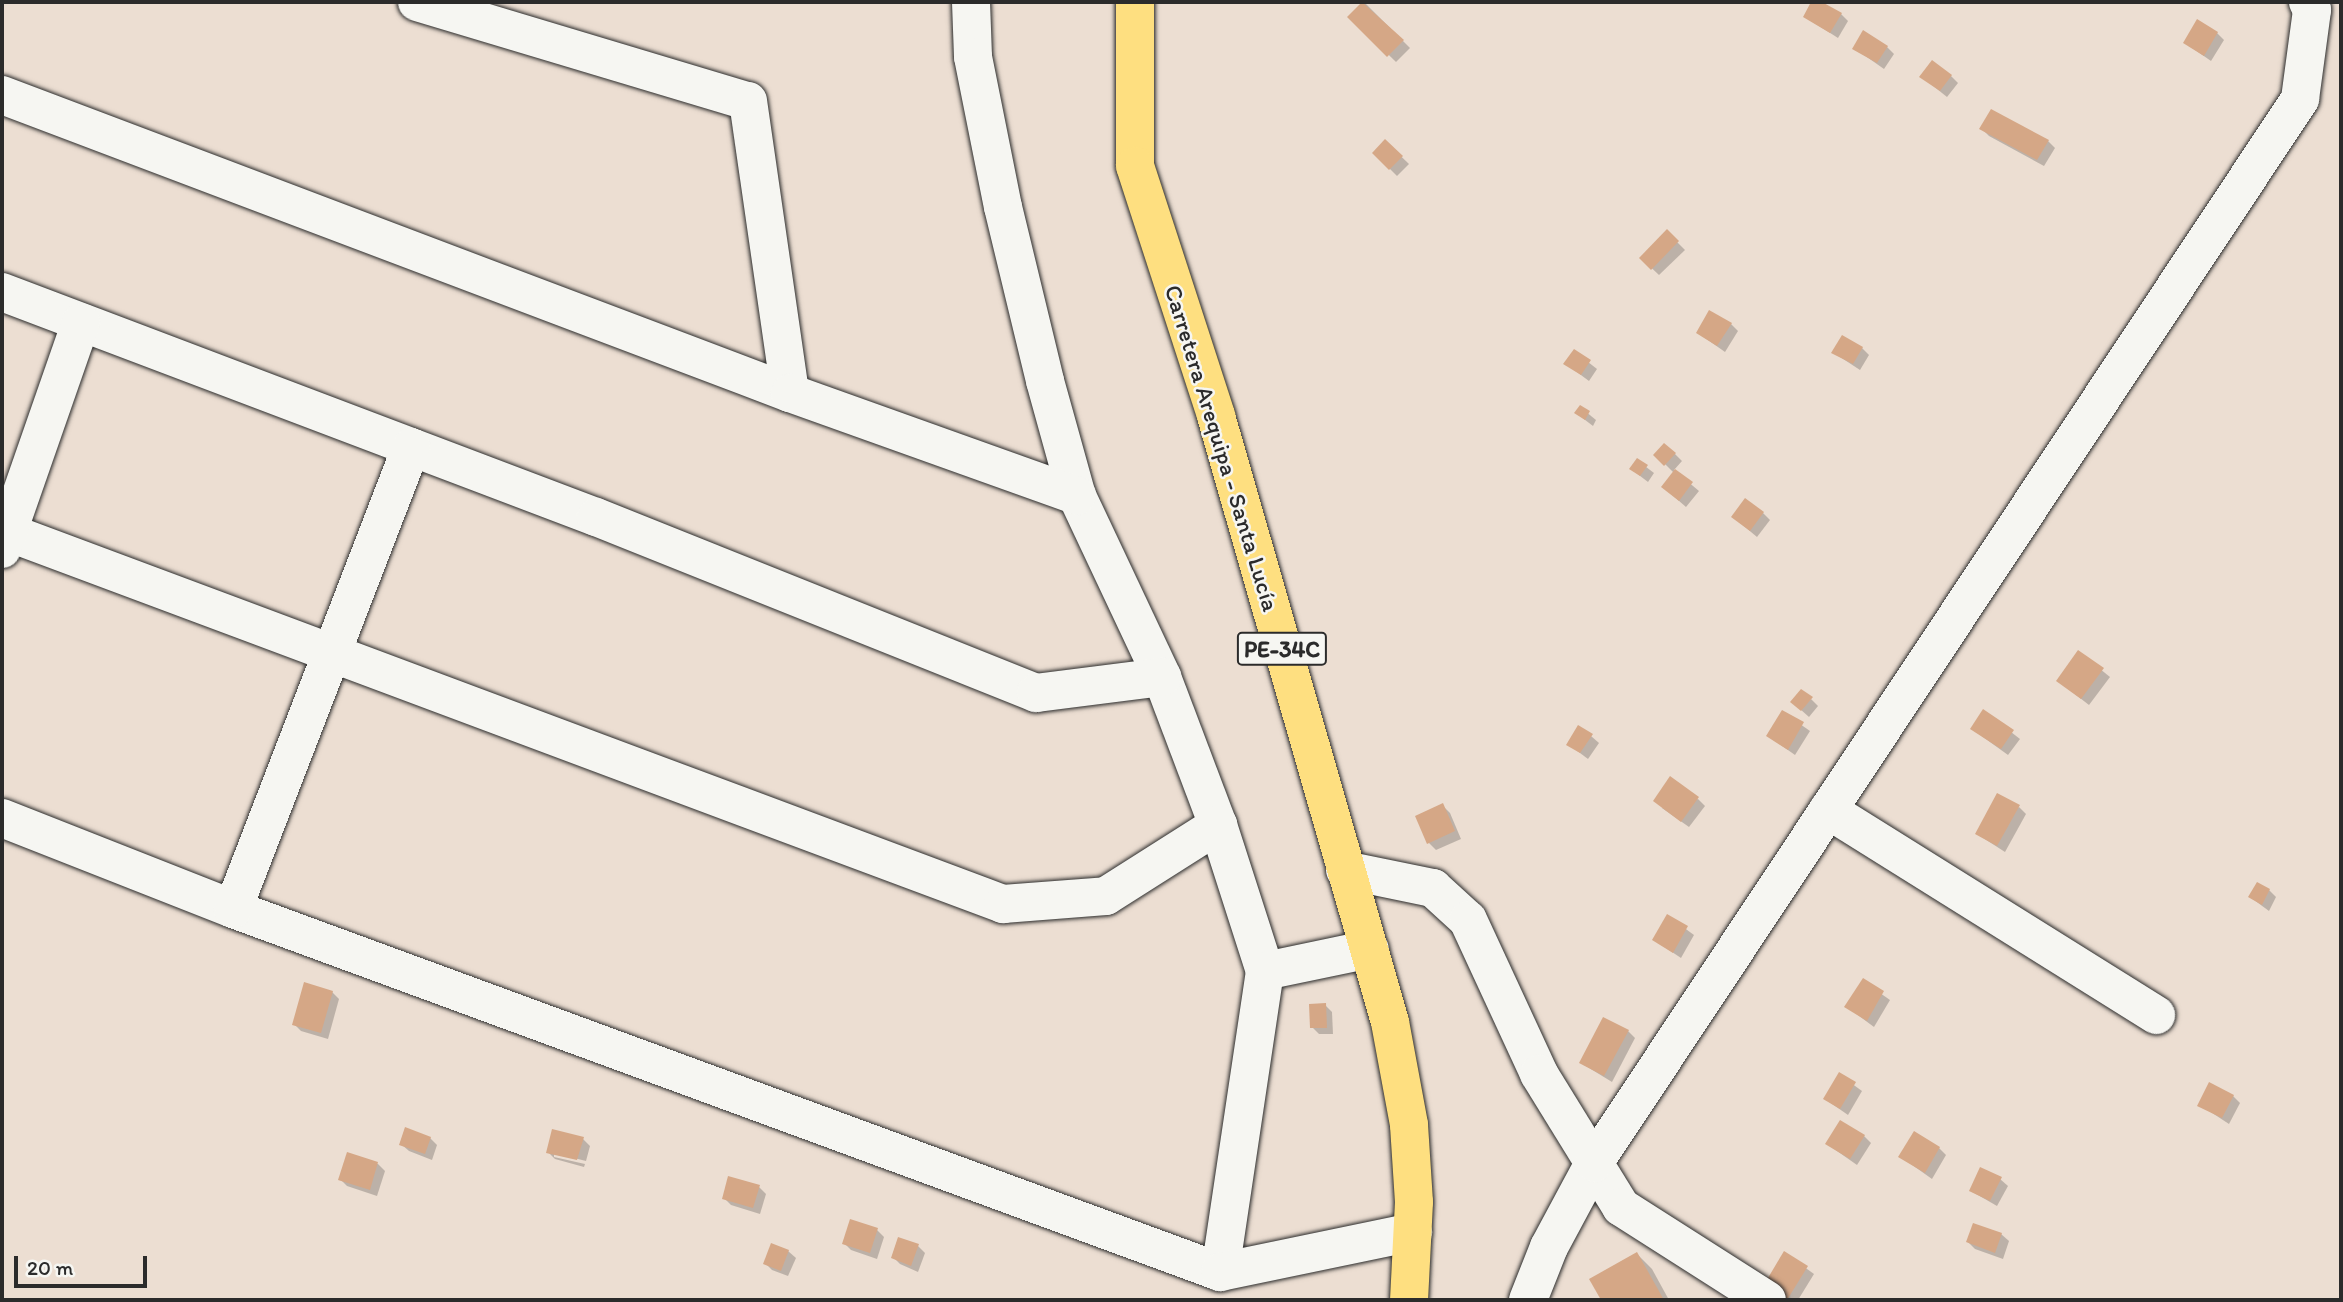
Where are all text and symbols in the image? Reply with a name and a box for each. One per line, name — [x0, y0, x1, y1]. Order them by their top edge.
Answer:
street label: Carretera Arequipa - Santa Lucía — [1159, 281, 1285, 615]
road number: PE-34C — [1236, 629, 1328, 668]
scale bar — [18, 1242, 150, 1286]
text: 20 m — [27, 1255, 73, 1280]

